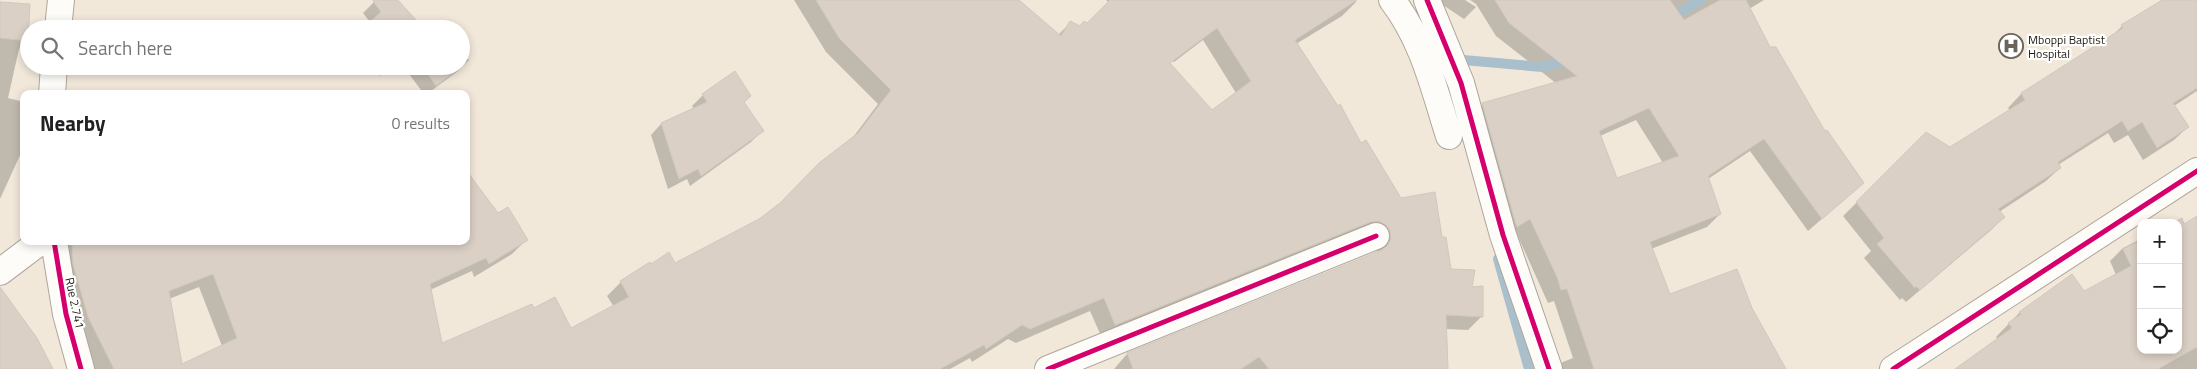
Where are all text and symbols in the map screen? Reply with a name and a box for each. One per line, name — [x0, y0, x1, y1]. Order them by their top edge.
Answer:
search box — [20, 20, 470, 75]
place label: Mboppi Baptist Hospital — [2028, 30, 2106, 63]
text: Search here — [78, 33, 172, 62]
hospital icon: Mboppi Baptist Hospital — [1998, 33, 2024, 59]
icon: search — [38, 34, 66, 62]
text: Nearby — [40, 107, 105, 139]
text: 0 results — [391, 111, 450, 135]
map controls — [2137, 219, 2182, 354]
button: + — [2137, 219, 2182, 264]
button: − — [2137, 264, 2182, 309]
street label: Rue 2.741 — [60, 276, 90, 330]
button: locate — [2137, 309, 2182, 354]

